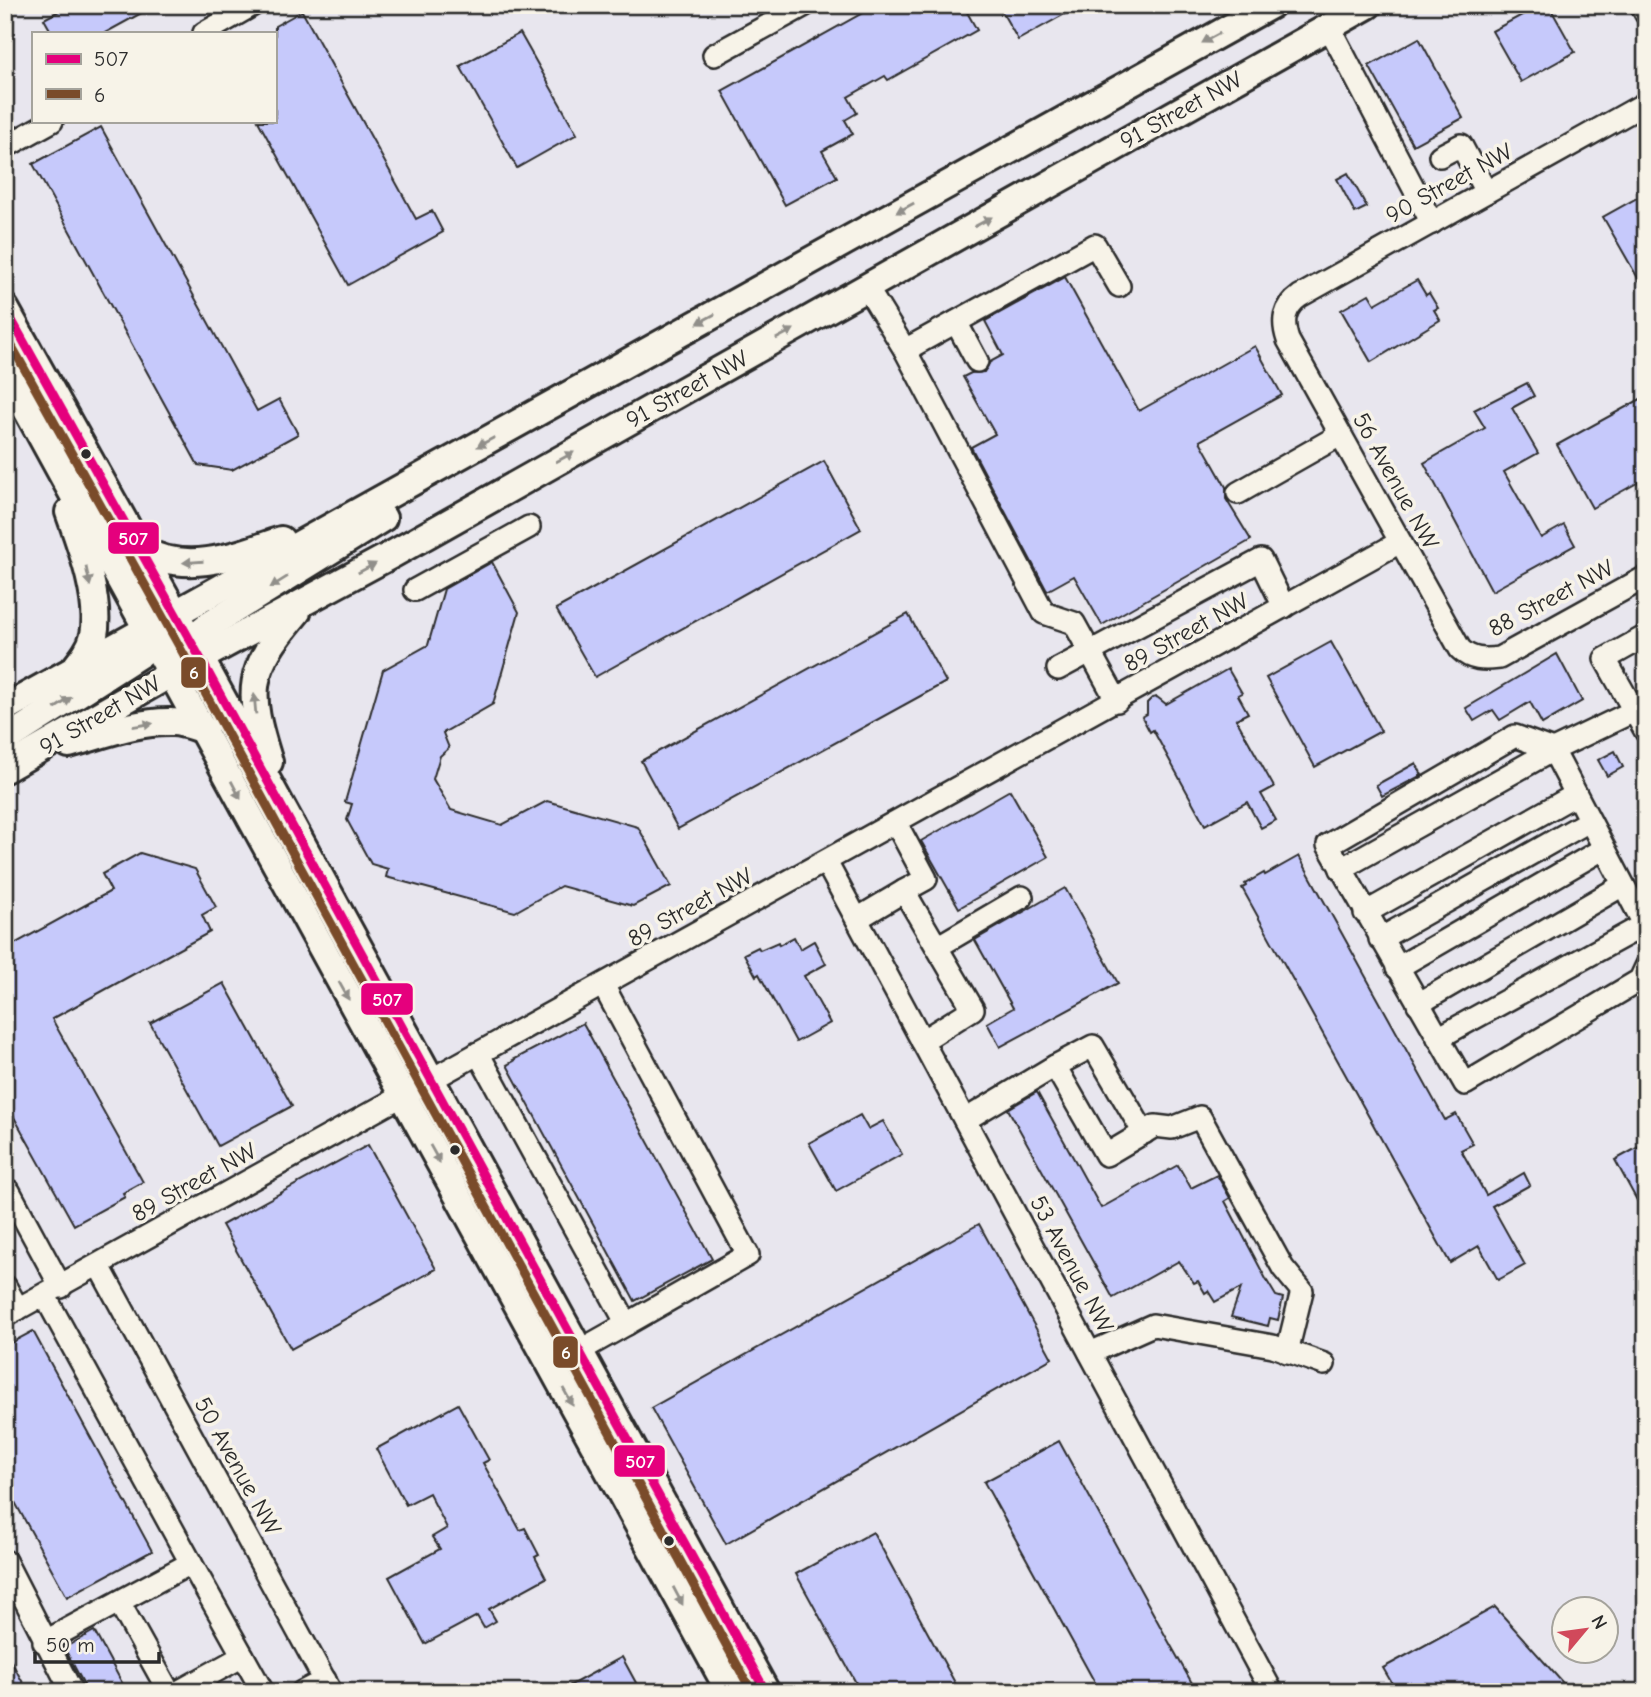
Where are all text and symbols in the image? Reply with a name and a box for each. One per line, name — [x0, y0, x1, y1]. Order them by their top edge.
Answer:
legend — [32, 32, 276, 122]
one-way arrow — [1201, 32, 1221, 44]
text: 507 — [94, 47, 128, 71]
street label: 91 Street NW — [1115, 65, 1247, 155]
text: 6 — [94, 83, 105, 107]
street label: 90 Street NW — [1381, 137, 1517, 229]
one-way arrow — [895, 203, 915, 214]
one-way arrow — [974, 216, 993, 228]
one-way arrow — [696, 313, 716, 325]
one-way arrow — [776, 328, 795, 340]
street label: 91 Street NW — [621, 344, 753, 434]
street label: 56 Avenue NW — [1347, 408, 1445, 554]
one-way arrow — [476, 436, 496, 447]
unlabelled marker — [79, 447, 93, 461]
one-way arrow — [556, 451, 575, 463]
line badge: 507 — [107, 521, 160, 555]
text: 507 — [118, 528, 148, 550]
street label: 88 Street NW — [1484, 553, 1618, 643]
one-way arrow — [182, 557, 204, 568]
one-way arrow — [357, 562, 377, 573]
one-way arrow — [83, 565, 94, 587]
one-way arrow — [270, 576, 289, 588]
street label: 89 Street NW — [1119, 586, 1253, 678]
line badge: 6 — [180, 656, 207, 689]
text: 6 — [189, 662, 199, 684]
street label: 91 Street NW — [35, 669, 166, 761]
one-way arrow — [250, 693, 261, 715]
one-way arrow — [53, 697, 72, 710]
one-way arrow — [133, 719, 155, 730]
one-way arrow — [230, 781, 242, 801]
street label: 89 Street NW — [623, 861, 757, 953]
one-way arrow — [338, 981, 350, 1001]
line badge: 507 — [360, 982, 414, 1016]
text: 507 — [372, 989, 402, 1011]
street label: 89 Street NW — [127, 1136, 261, 1228]
unlabelled marker — [448, 1143, 462, 1157]
one-way arrow — [429, 1145, 441, 1164]
street label: 53 Avenue NW — [1024, 1191, 1120, 1337]
line badge: 6 — [552, 1335, 579, 1369]
text: 6 — [561, 1342, 571, 1364]
one-way arrow — [562, 1387, 574, 1406]
street label: 50 Avenue NW — [189, 1392, 288, 1540]
line badge: 507 — [613, 1444, 666, 1478]
text: 507 — [625, 1451, 655, 1473]
unlabelled marker — [662, 1534, 676, 1548]
one-way arrow — [672, 1586, 683, 1606]
north arrow — [1550, 1596, 1620, 1666]
text: N — [1586, 1611, 1612, 1633]
scale bar — [35, 1620, 159, 1664]
text: 50 m — [46, 1633, 95, 1657]

